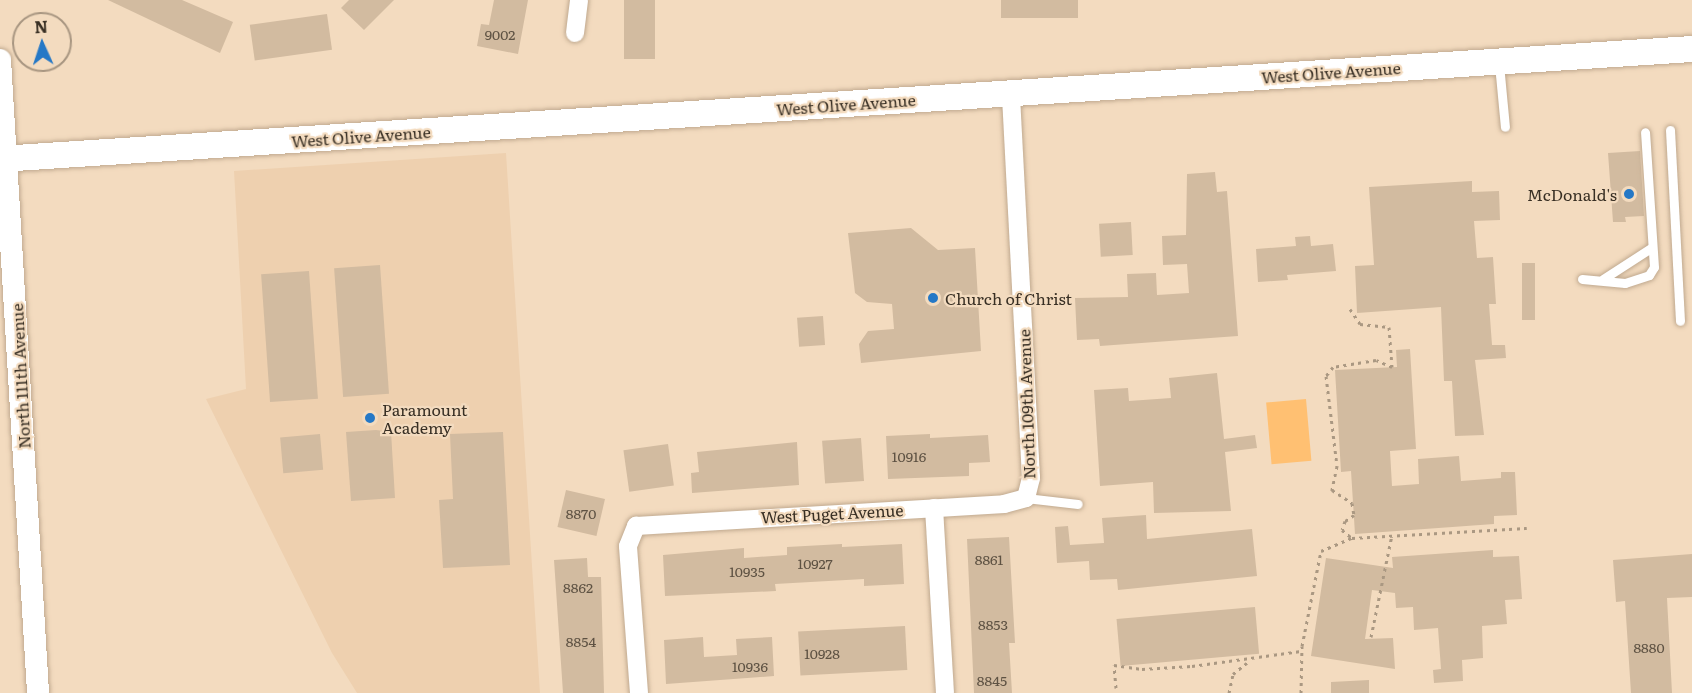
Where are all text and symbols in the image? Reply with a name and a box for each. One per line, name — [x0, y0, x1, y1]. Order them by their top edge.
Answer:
north arrow — [12, 12, 72, 72]
text: N — [34, 14, 49, 38]
house number: 9002 — [485, 26, 515, 42]
street label: West Olive Avenue — [1261, 58, 1401, 86]
street label: West Olive Avenue — [776, 90, 916, 118]
street label: West Olive Avenue — [291, 122, 431, 150]
place label: McDonald's — [1527, 184, 1617, 204]
marker: McDonald's — [1622, 187, 1636, 201]
place label: Church of Christ — [945, 288, 1072, 308]
marker: Church of Christ — [926, 291, 940, 305]
street label: North 111th Avenue — [7, 303, 33, 449]
street label: North 109th Avenue — [1014, 329, 1038, 479]
place label: Paramount Academy — [382, 399, 468, 437]
marker: Paramount Academy — [363, 411, 377, 425]
house number: 10916 — [892, 448, 926, 464]
street label: West Puget Avenue — [760, 500, 904, 526]
house number: 8870 — [566, 505, 596, 521]
house number: 8861 — [975, 551, 1003, 567]
house number: 10927 — [798, 555, 832, 571]
house number: 10935 — [729, 563, 765, 579]
house number: 8862 — [563, 579, 593, 595]
house number: 8853 — [978, 616, 1008, 632]
house number: 8854 — [566, 633, 596, 649]
house number: 8880 — [1633, 639, 1665, 655]
house number: 10928 — [804, 645, 840, 661]
house number: 10936 — [732, 658, 768, 674]
house number: 8845 — [977, 672, 1007, 688]

